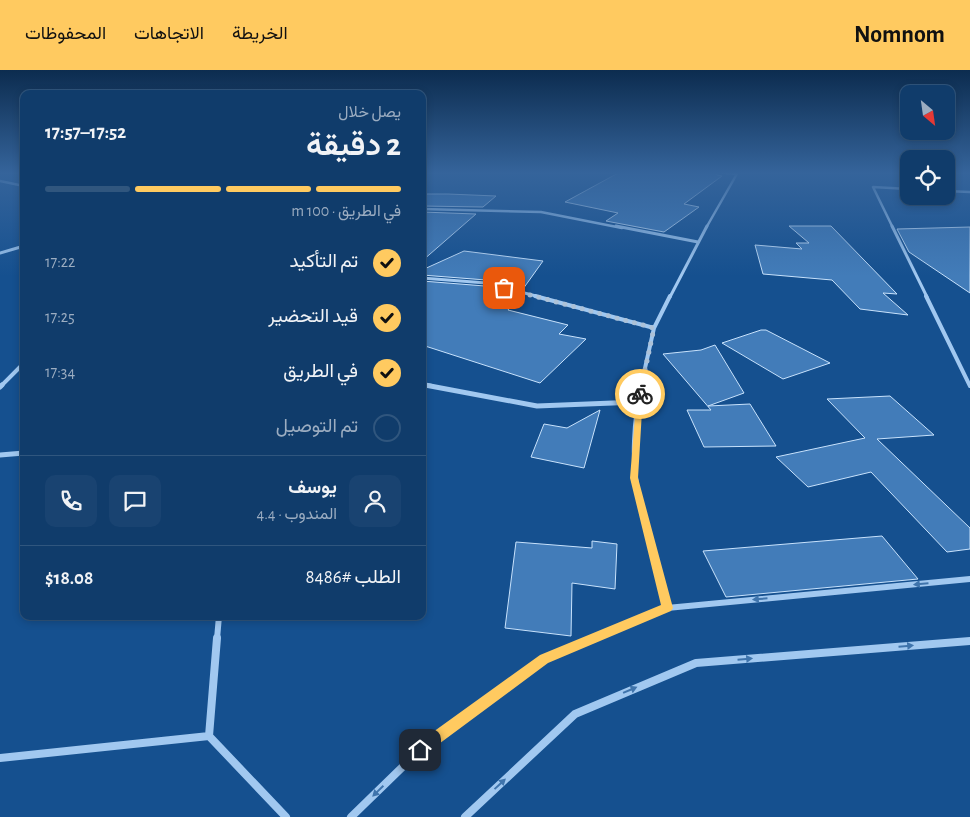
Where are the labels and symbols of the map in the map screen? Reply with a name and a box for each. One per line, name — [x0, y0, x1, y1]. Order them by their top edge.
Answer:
north arrow — [900, 85, 955, 140]
pin — [483, 267, 525, 309]
courier — [615, 369, 665, 419]
one-way arrow — [913, 580, 929, 588]
one-way arrow — [751, 595, 767, 603]
one-way arrow — [899, 642, 915, 650]
one-way arrow — [737, 655, 753, 663]
one-way arrow — [623, 686, 637, 694]
pin — [399, 729, 441, 771]
one-way arrow — [494, 778, 506, 790]
one-way arrow — [372, 785, 384, 797]

